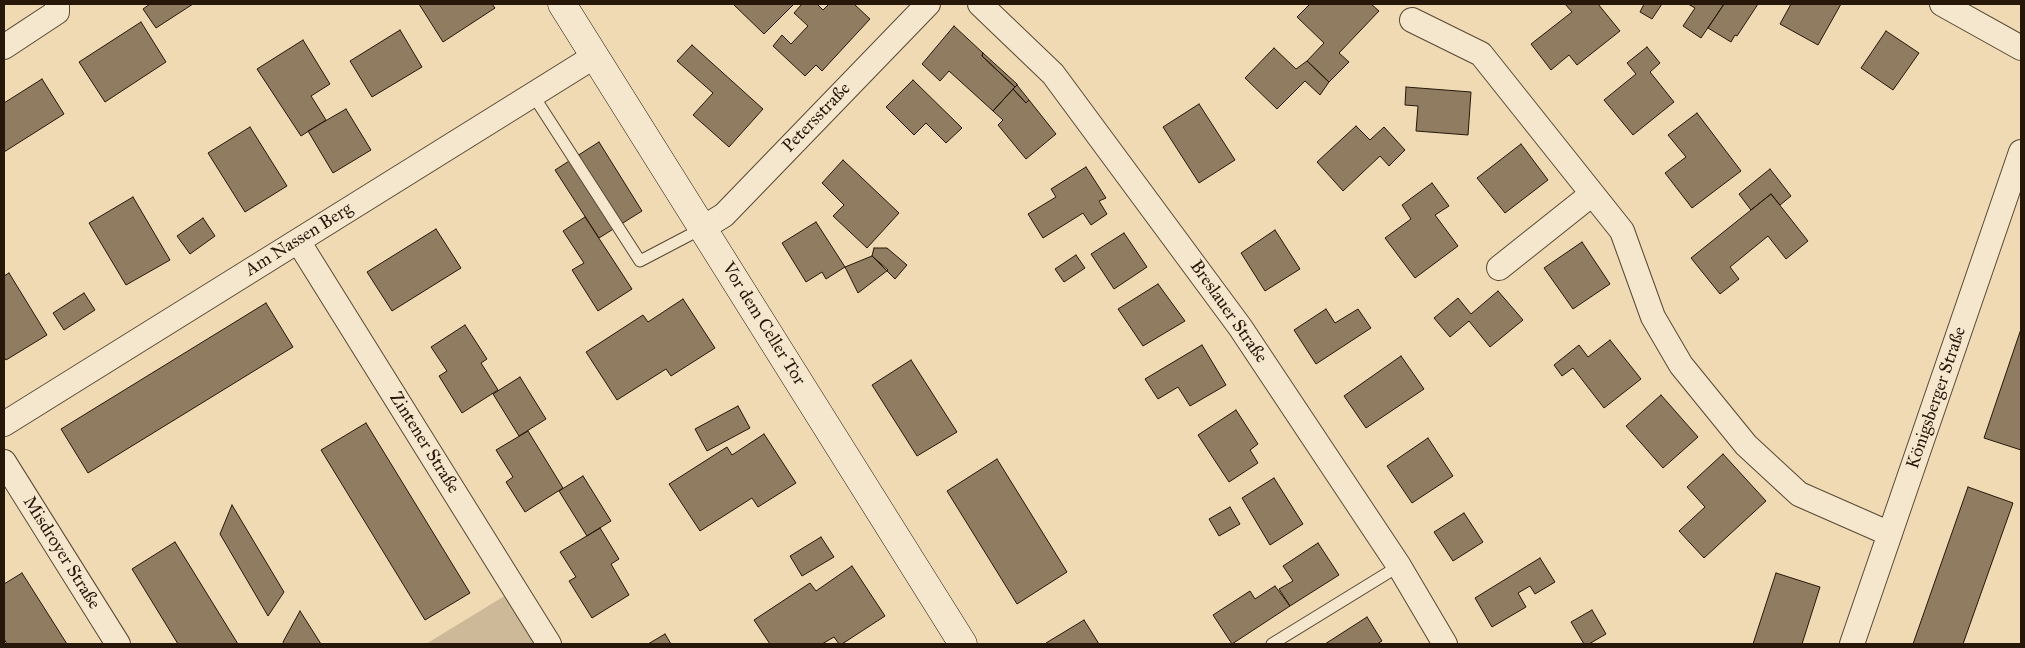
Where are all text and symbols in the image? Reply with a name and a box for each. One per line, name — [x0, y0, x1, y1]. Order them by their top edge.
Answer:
street label: Petersstraße — [778, 79, 856, 157]
street label: Am Nassen Berg — [241, 198, 357, 282]
street label: Breslauer Straße — [1185, 256, 1271, 368]
street label: Vor dem Celler Tor — [717, 259, 809, 389]
street label: Königsberger Straße — [1903, 324, 1971, 472]
street label: Zintener Straße — [384, 388, 464, 498]
street label: Misdroyer Straße — [18, 493, 104, 613]

